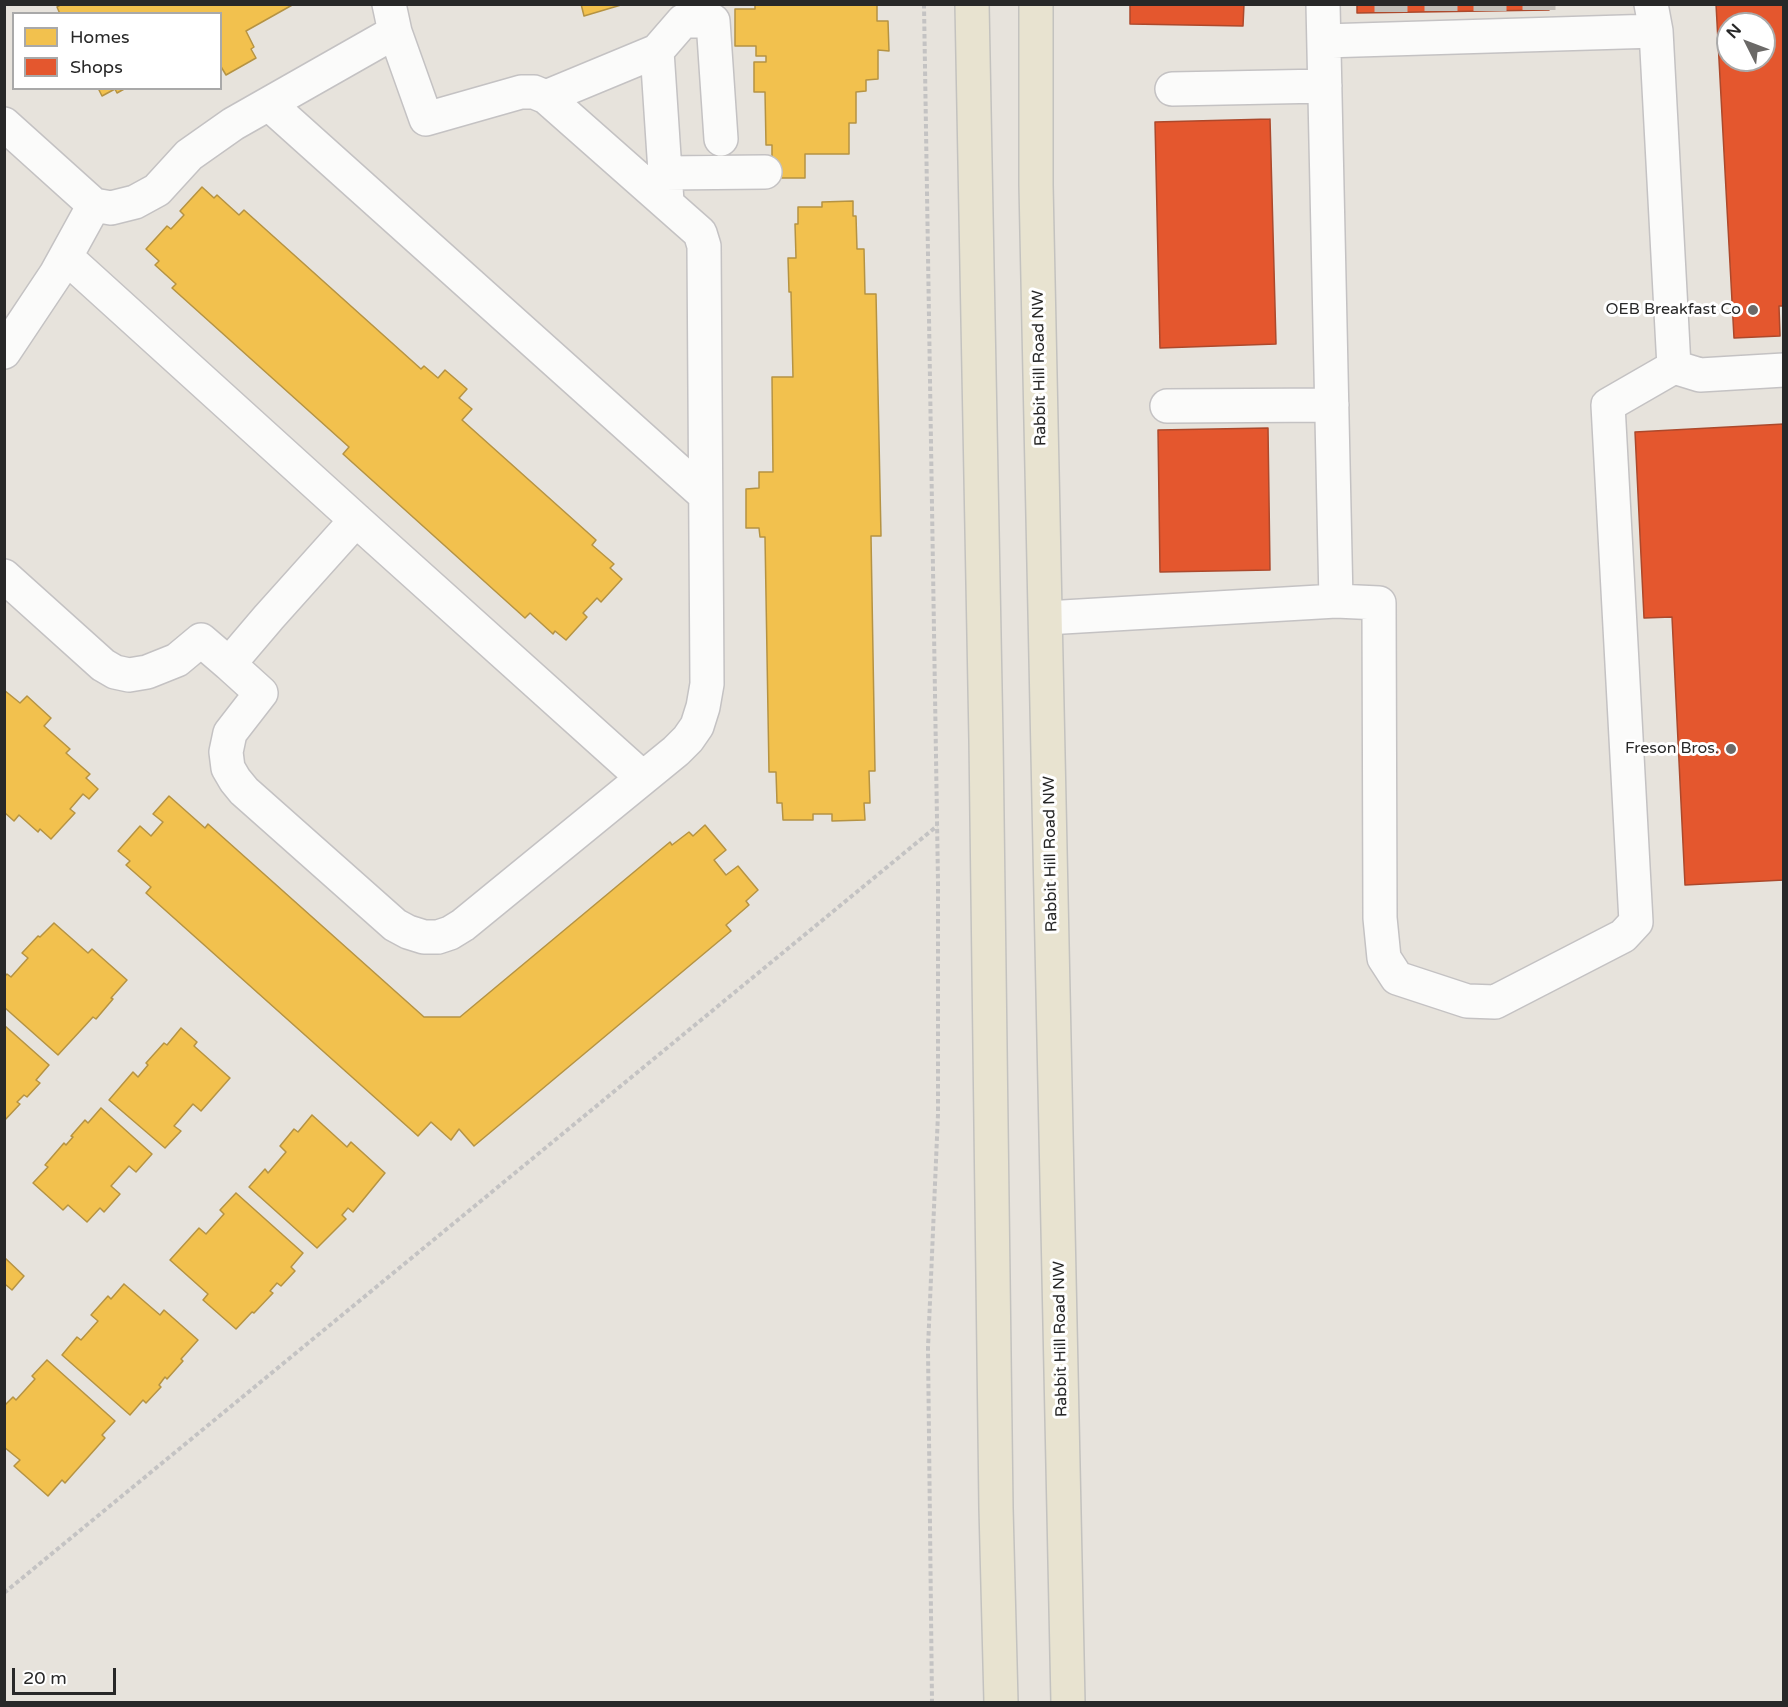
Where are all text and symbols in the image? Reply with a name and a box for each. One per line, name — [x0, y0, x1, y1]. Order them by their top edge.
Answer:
legend — [12, 12, 222, 90]
north arrow — [1716, 12, 1776, 72]
text: N — [1722, 20, 1746, 43]
text: Homes — [70, 26, 130, 48]
text: Shops — [70, 56, 123, 78]
street label: Rabbit Hill Road NW — [1029, 290, 1051, 446]
place label: OEB Breakfast Co — [1606, 300, 1741, 320]
marker: OEB Breakfast Co — [1746, 303, 1760, 317]
place label: Freson Bros. — [1625, 739, 1719, 759]
marker: Freson Bros. — [1724, 742, 1738, 756]
street label: Rabbit Hill Road NW — [1040, 776, 1062, 932]
street label: Rabbit Hill Road NW — [1050, 1261, 1072, 1417]
scale bar — [15, 1656, 118, 1694]
text: 20 m — [23, 1667, 67, 1689]

